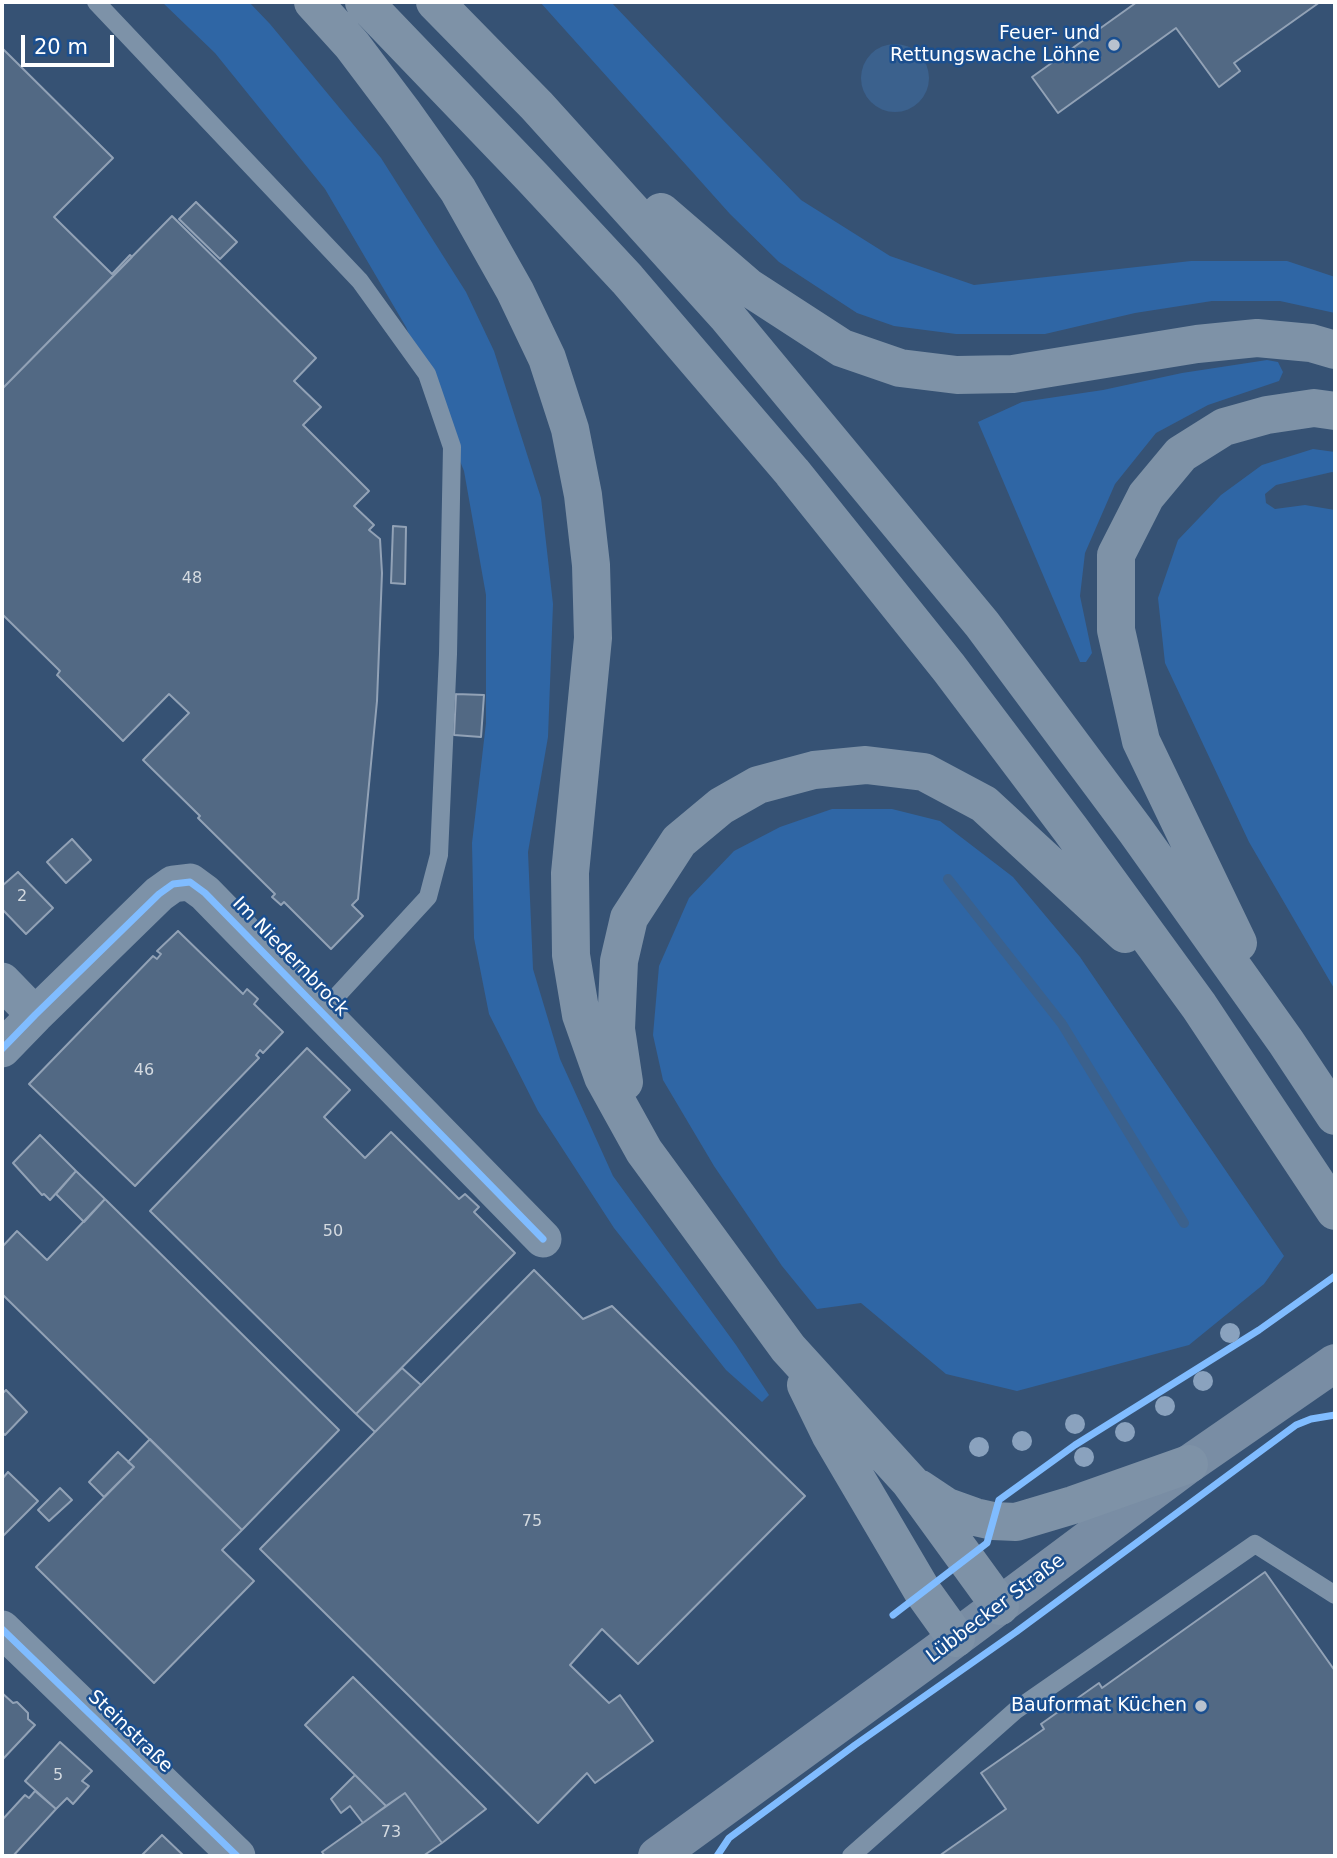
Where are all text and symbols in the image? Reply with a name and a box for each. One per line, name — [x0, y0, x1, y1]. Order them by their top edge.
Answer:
scale bar — [24, 21, 117, 65]
place label: Feuer- und Rettungswache Löhne — [890, 23, 1100, 67]
text: 20 m — [34, 35, 88, 59]
marker: Feuer- und Rettungswache Löhne — [1106, 37, 1122, 53]
house number: 48 — [182, 569, 202, 589]
house number: 2 — [17, 887, 27, 907]
street label: Im Niedernbrock — [227, 893, 353, 1021]
house number: 46 — [134, 1061, 154, 1081]
house number: 50 — [323, 1222, 343, 1242]
house number: 75 — [522, 1512, 542, 1532]
street label: Lübbecker Straße — [922, 1550, 1070, 1668]
street label: Steinstraße — [83, 1686, 177, 1778]
place label: Bauformat Küchen — [1011, 1695, 1187, 1717]
marker: Bauformat Küchen — [1193, 1698, 1209, 1714]
house number: 5 — [53, 1766, 63, 1786]
house number: 73 — [381, 1823, 401, 1843]

